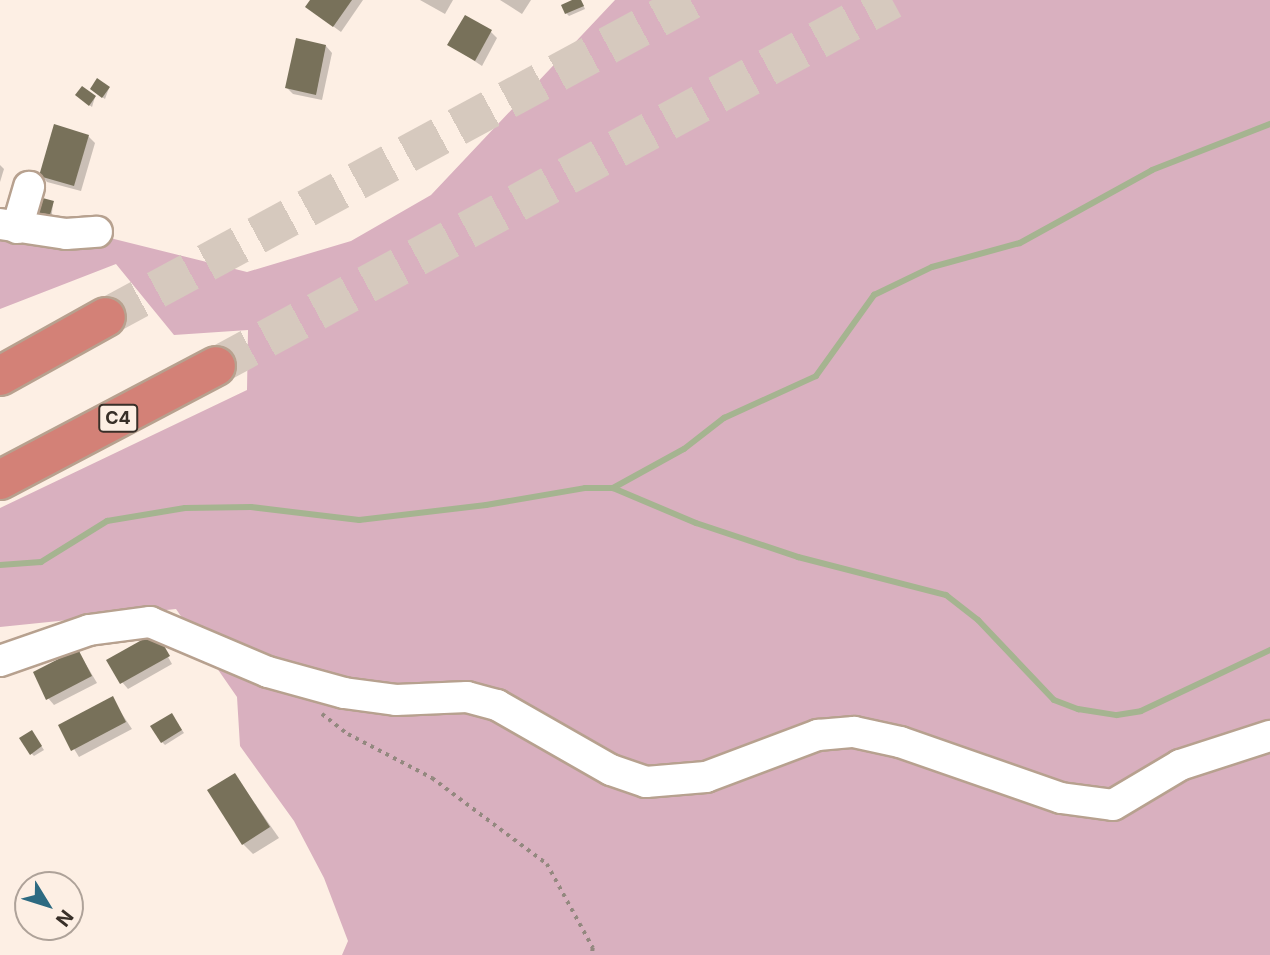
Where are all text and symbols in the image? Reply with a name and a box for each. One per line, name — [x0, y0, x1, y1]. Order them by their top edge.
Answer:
road number: C4 — [97, 404, 139, 432]
north arrow — [14, 871, 84, 941]
text: N — [51, 905, 78, 931]

